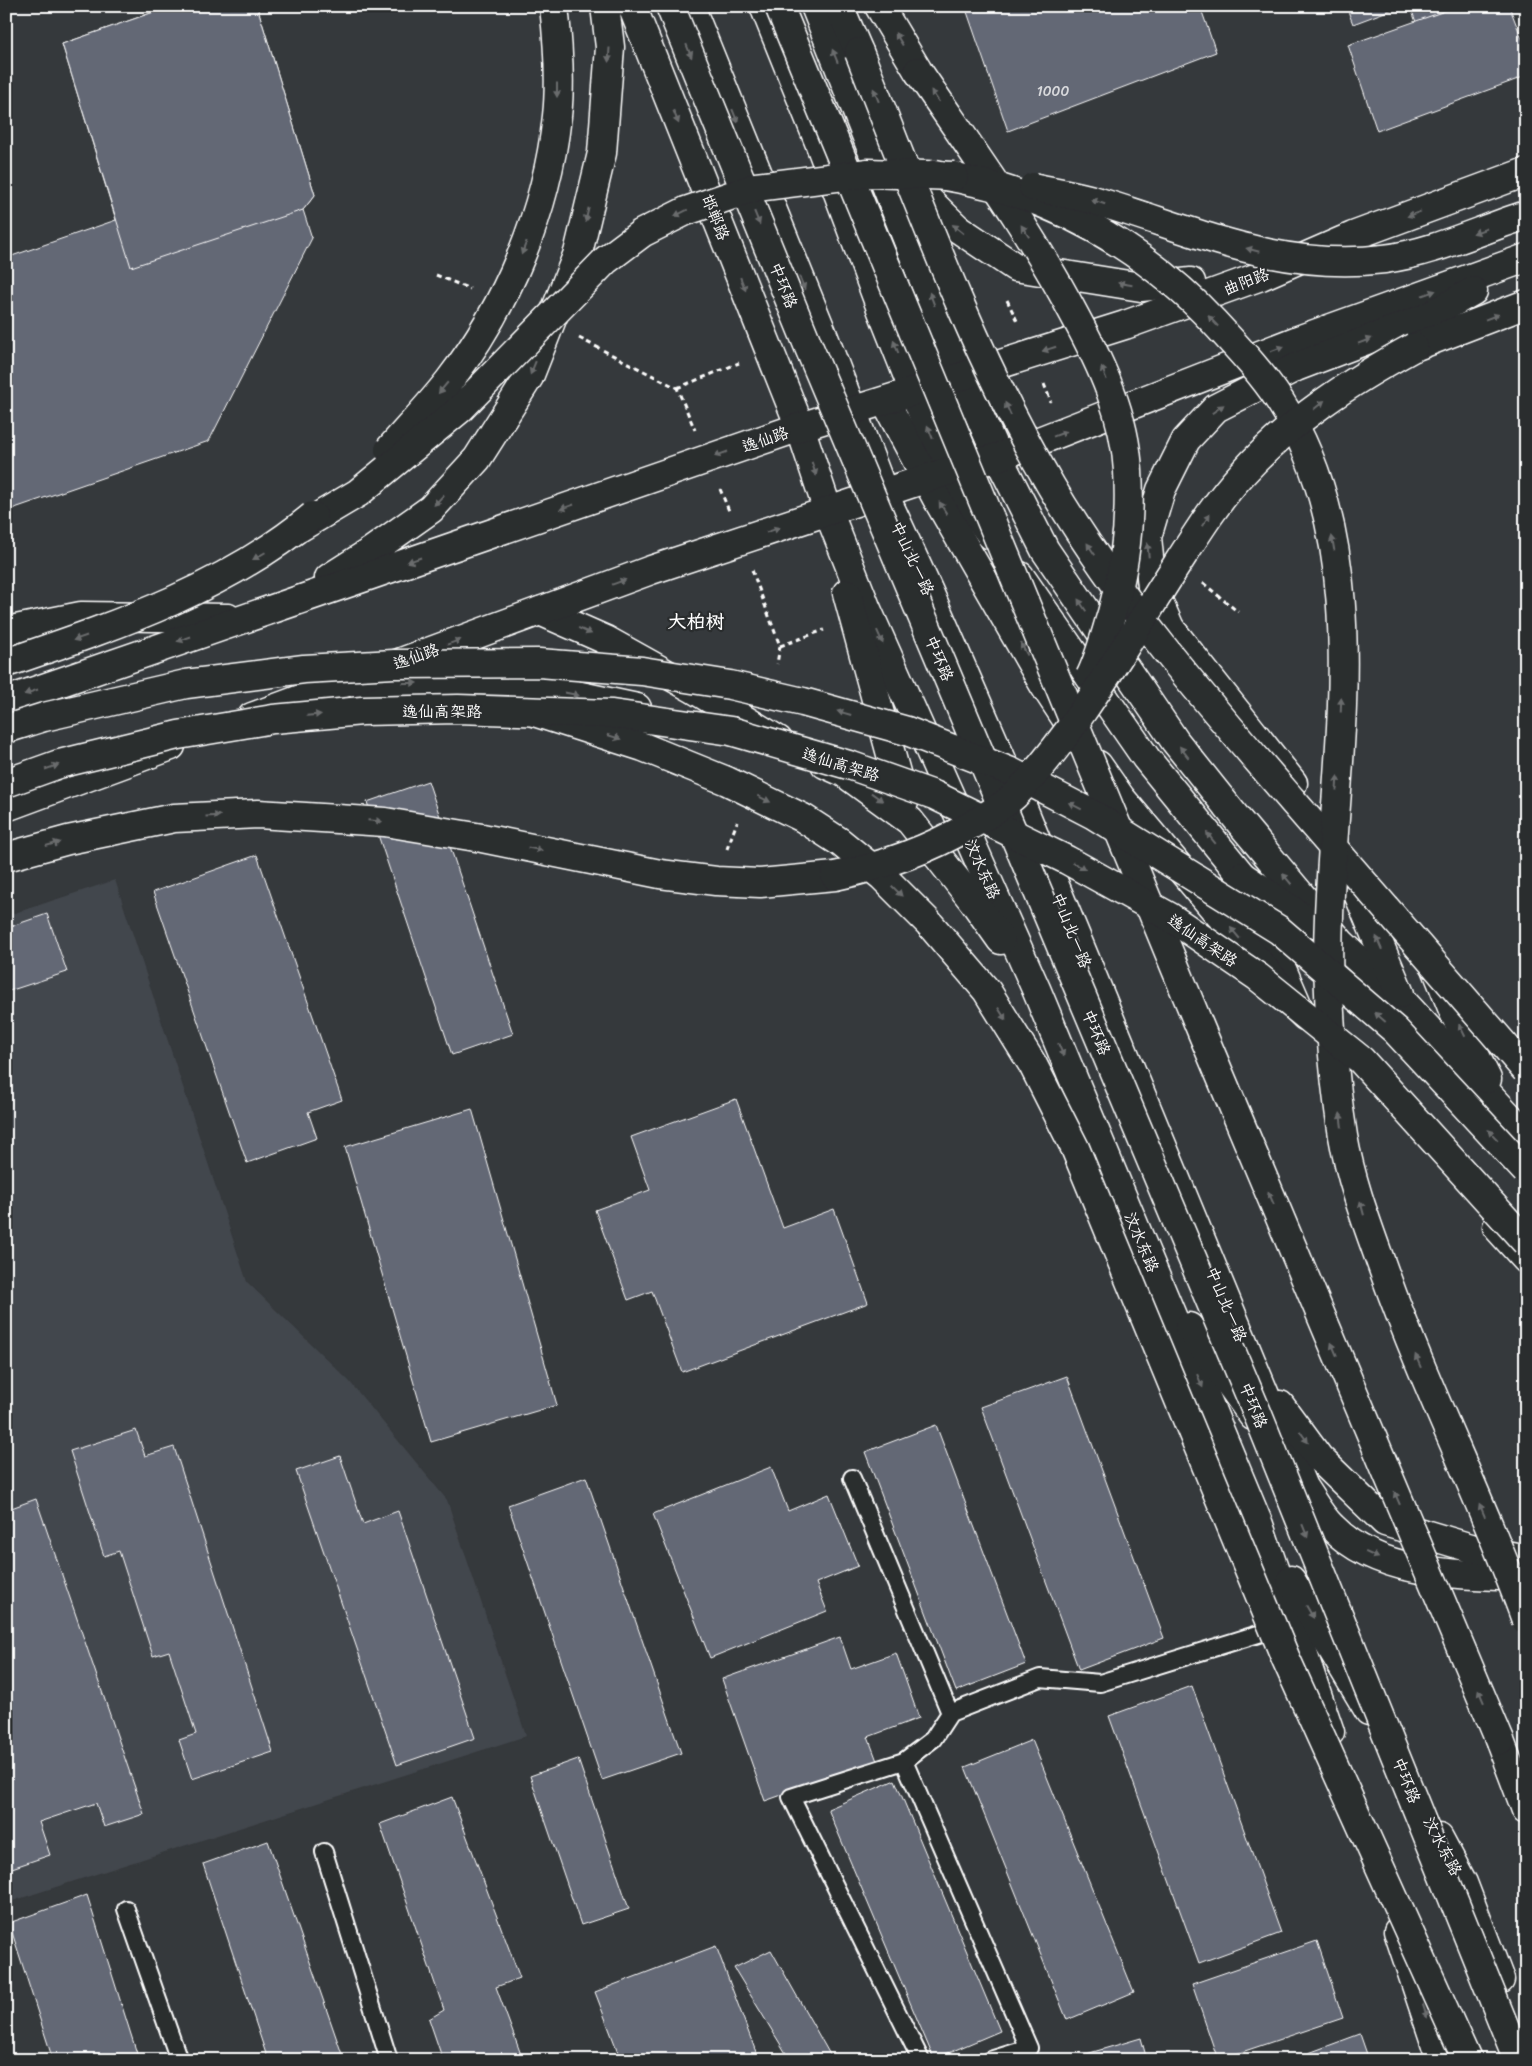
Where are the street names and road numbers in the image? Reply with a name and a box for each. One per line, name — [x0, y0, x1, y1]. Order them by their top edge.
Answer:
street label: 邯郸路 — [693, 189, 738, 245]
street label: 中环路 — [761, 257, 806, 313]
street label: 曲阳路 — [1219, 259, 1274, 304]
street label: 逸仙路 — [738, 418, 793, 461]
street label: 中山北一路 — [882, 516, 943, 601]
street label: 中环路 — [917, 630, 962, 686]
street label: 逸仙路 — [389, 635, 444, 678]
street label: 逸仙高架路 — [402, 697, 482, 726]
street label: 逸仙高架路 — [798, 739, 883, 790]
street label: 汶水东路 — [956, 834, 1009, 904]
street label: 中山北一路 — [1043, 888, 1100, 973]
street label: 逸仙高架路 — [1161, 906, 1244, 975]
street label: 中环路 — [1074, 1004, 1119, 1060]
street label: 汶水东路 — [1116, 1207, 1167, 1277]
street label: 中山北一路 — [1198, 1262, 1256, 1347]
street label: 中环路 — [1231, 1377, 1276, 1433]
street label: 中环路 — [1384, 1752, 1429, 1808]
street label: 汶水东路 — [1415, 1811, 1470, 1881]

